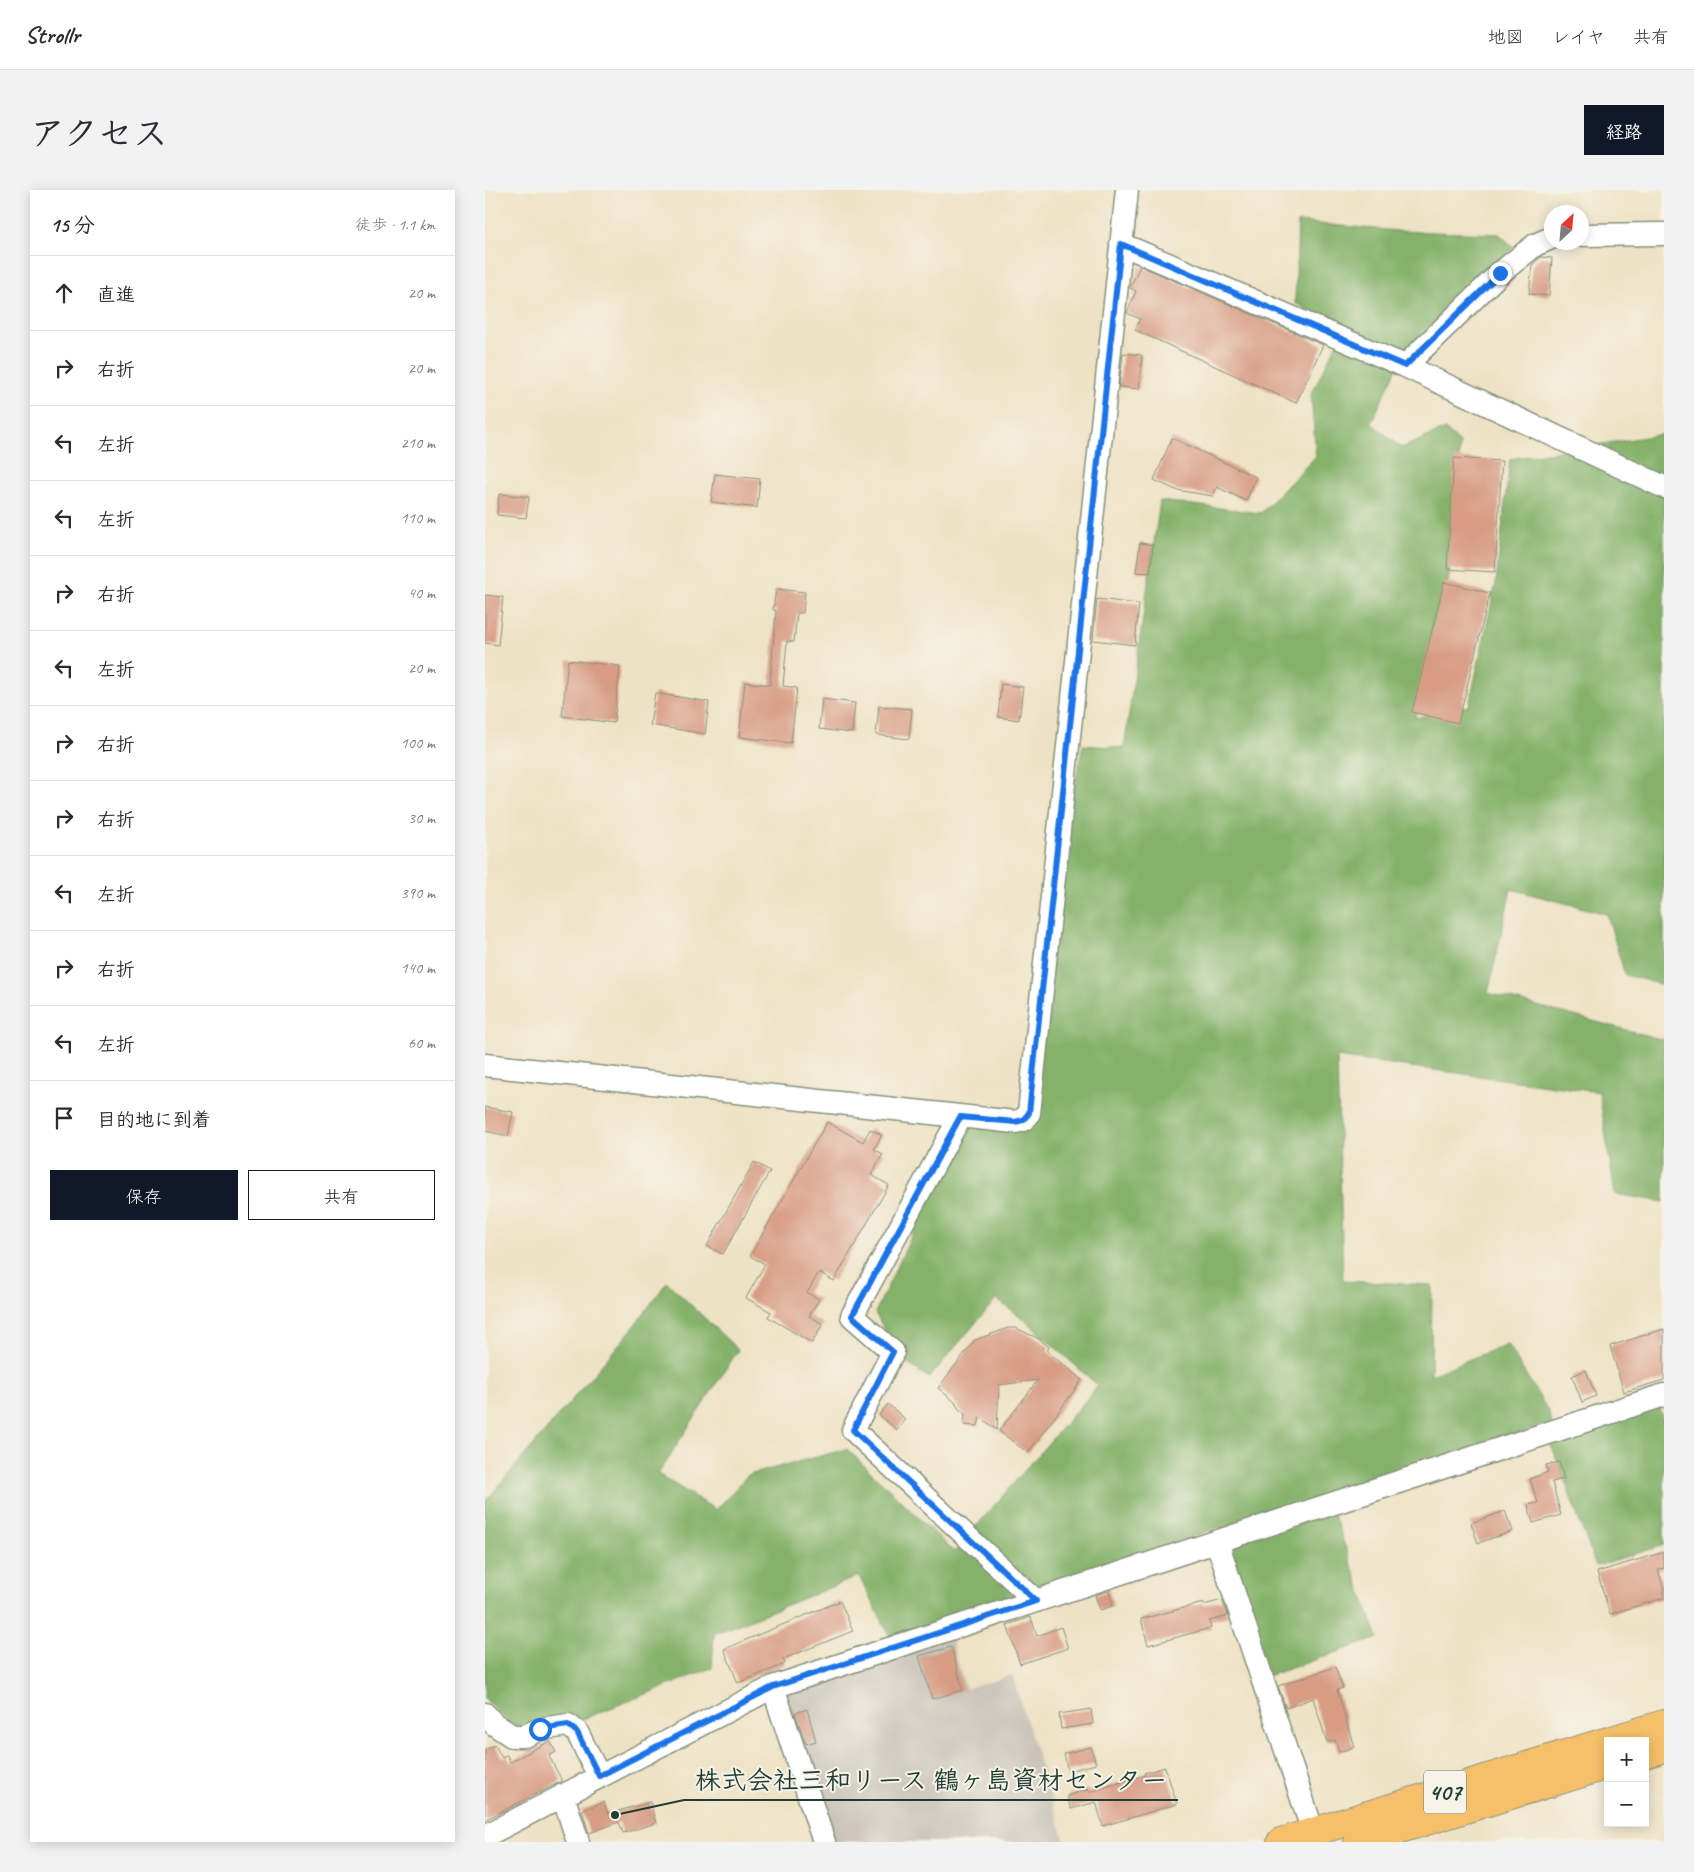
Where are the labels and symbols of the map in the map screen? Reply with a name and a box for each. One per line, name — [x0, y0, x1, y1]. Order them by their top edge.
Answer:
north arrow — [1544, 205, 1589, 250]
route end — [1489, 262, 1512, 285]
route start — [529, 1718, 552, 1741]
callout: 株式会社三和リース 鶴ヶ島資材センター — [684, 1759, 1178, 1800]
text: 株式会社三和リース 鶴ヶ島資材センター — [695, 1764, 1167, 1797]
road number: 407 — [1424, 1770, 1466, 1814]

